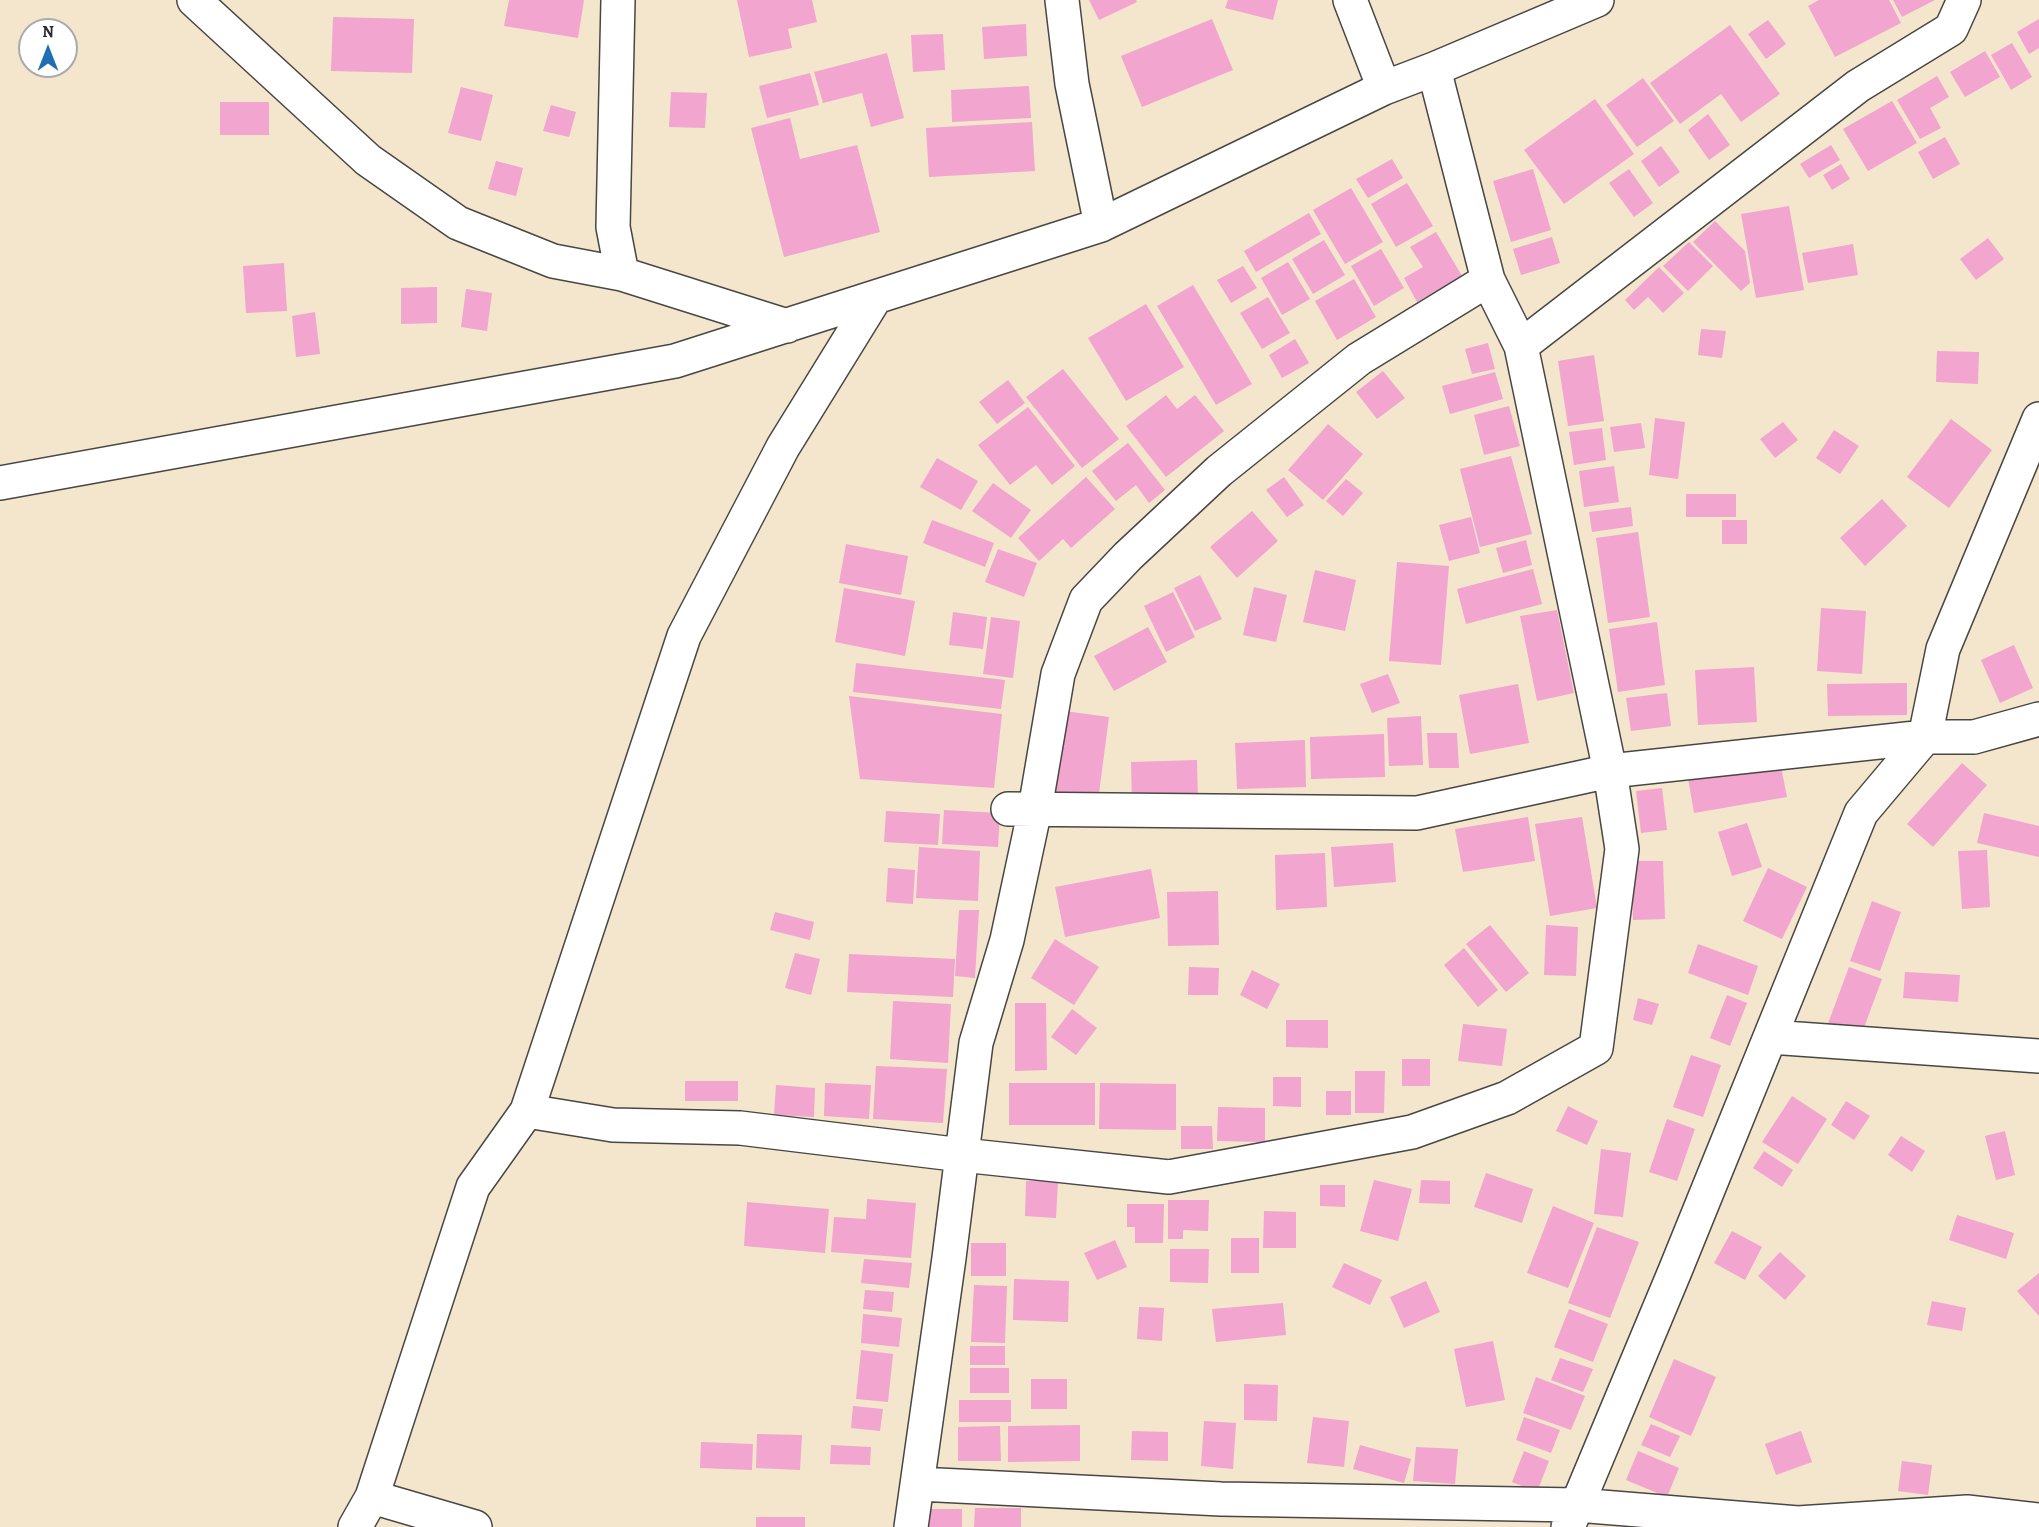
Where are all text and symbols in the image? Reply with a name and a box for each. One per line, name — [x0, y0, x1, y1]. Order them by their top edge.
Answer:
north arrow — [18, 18, 78, 78]
text: N — [42, 21, 54, 43]

